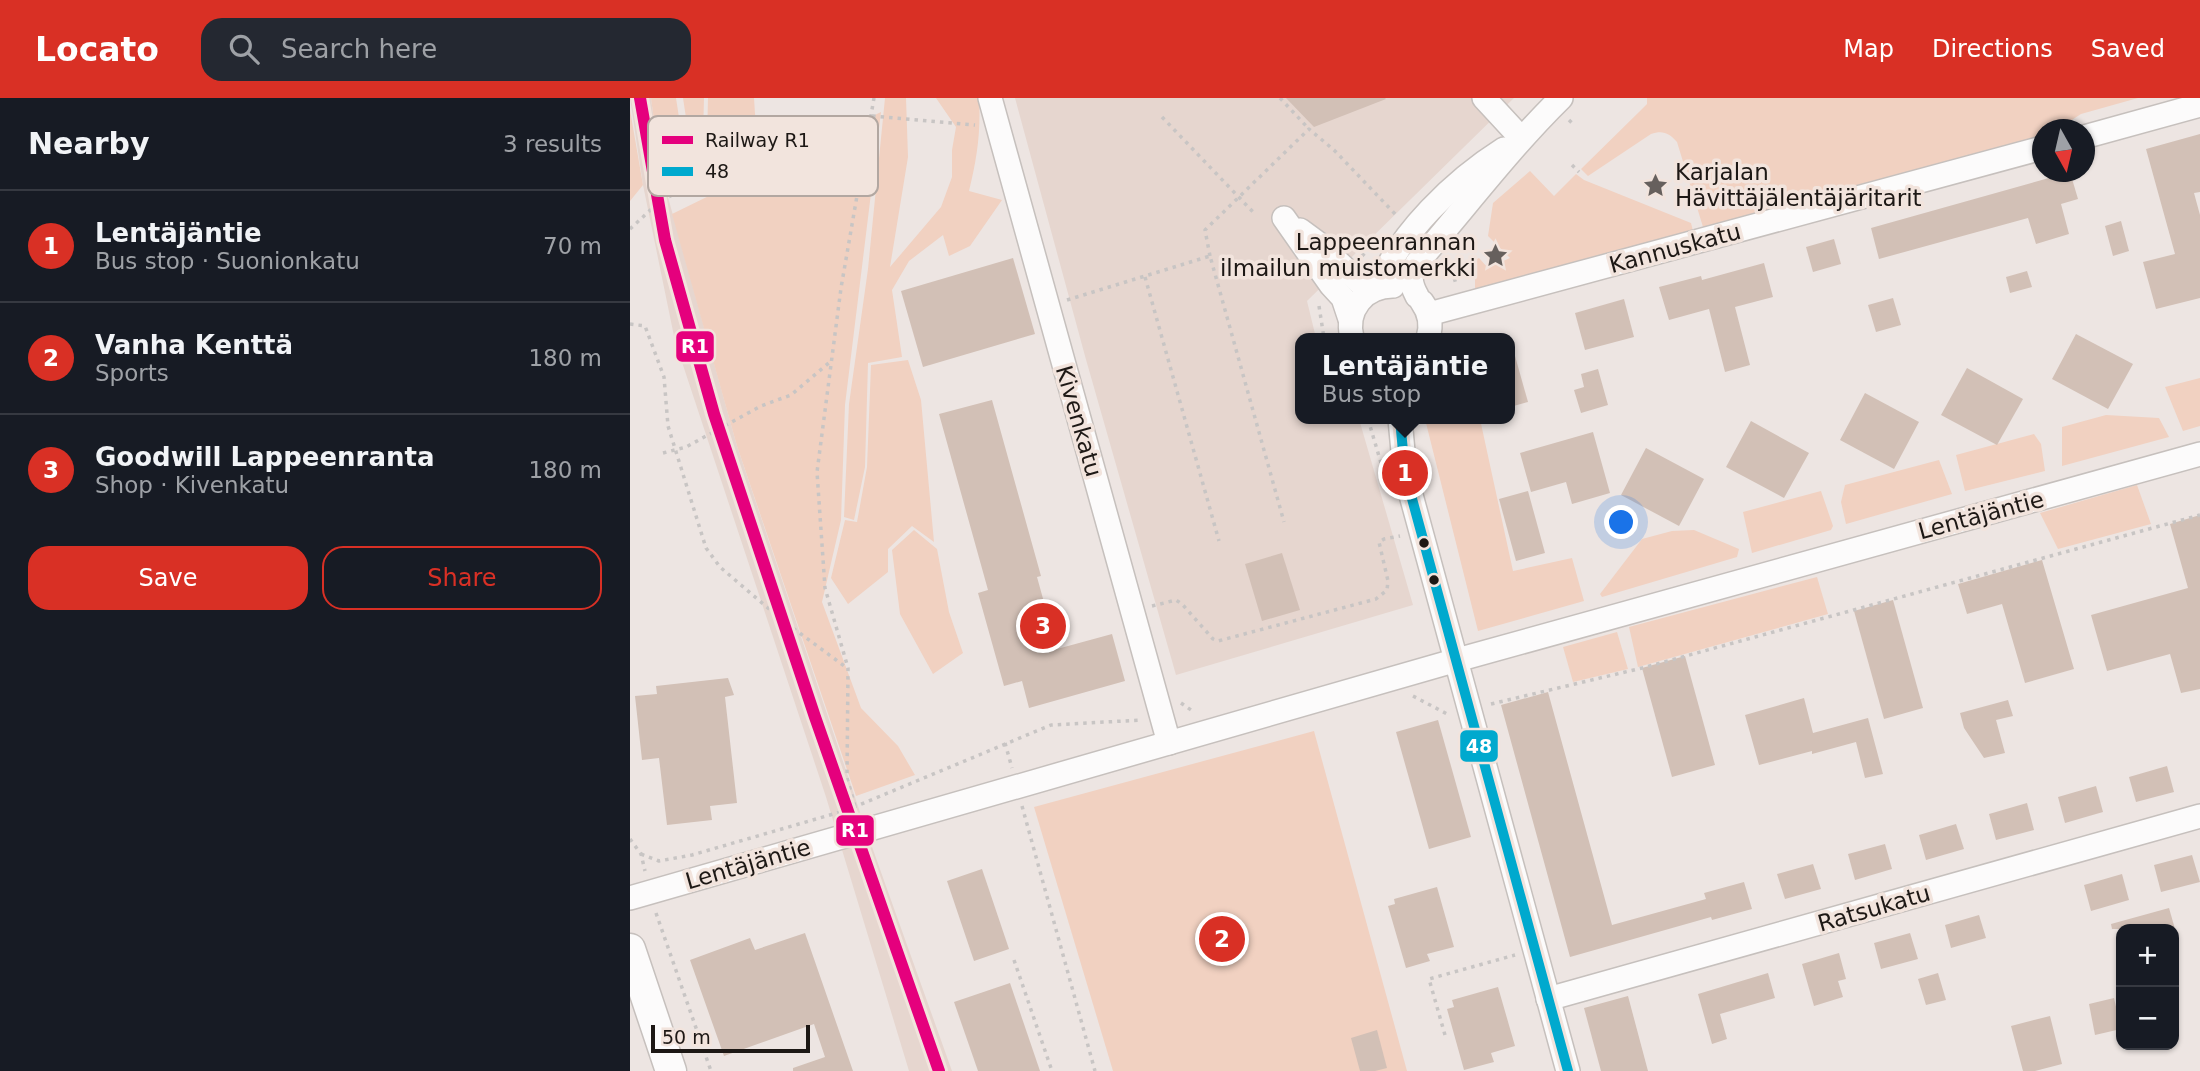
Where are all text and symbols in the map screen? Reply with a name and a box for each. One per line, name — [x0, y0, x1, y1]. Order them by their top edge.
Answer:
search box — [201, 18, 691, 81]
text: Locato — [35, 30, 159, 69]
icon: search — [225, 30, 263, 68]
text: Search here — [281, 34, 437, 64]
text: Map — [1843, 35, 1894, 63]
text: Directions — [1932, 35, 2053, 63]
text: Saved — [2091, 35, 2165, 63]
legend — [648, 116, 878, 196]
north arrow — [2032, 119, 2095, 182]
text: Nearby — [28, 126, 150, 161]
text: Railway R1 — [705, 129, 810, 151]
text: 3 results — [503, 131, 602, 157]
place label: Karjalan Hävittäjälentäjäritarit — [1675, 159, 1922, 211]
text: 48 — [705, 160, 729, 182]
place icon: Karjalan Hävittäjälentäjäritarit — [1641, 171, 1669, 199]
text: Lentäjäntie — [95, 218, 262, 248]
street label: Kannuskatu — [1606, 218, 1744, 278]
place label: Lappeenrannan ilmailun muistomerkki — [1220, 229, 1476, 281]
text: 1 — [43, 233, 59, 259]
text: 70 m — [543, 233, 602, 259]
place icon: Lappeenrannan ilmailun muistomerkki — [1482, 241, 1510, 269]
text: Bus stop · Suonionkatu — [95, 248, 360, 274]
text: Vanha Kenttä — [95, 330, 293, 360]
line badge: R1 — [675, 330, 715, 363]
popup — [1295, 333, 1515, 424]
text: R1 — [681, 335, 709, 357]
text: 2 — [43, 345, 59, 371]
text: 180 m — [528, 345, 602, 371]
text: Lentäjäntie — [1322, 351, 1488, 381]
text: Sports — [95, 360, 169, 386]
street label: Kivenkatu — [1051, 362, 1107, 480]
text: Bus stop — [1322, 381, 1421, 407]
text: Goodwill Lappeenranta — [95, 442, 434, 472]
pin: 1 — [1382, 447, 1428, 499]
text: 3 — [43, 457, 59, 483]
text: 180 m — [528, 457, 602, 483]
text: Shop · Kivenkatu — [95, 472, 289, 498]
street label: Lentäjäntie — [1915, 486, 2047, 544]
your location — [1604, 505, 1638, 539]
unlabelled marker — [1417, 536, 1431, 550]
button: Save — [28, 546, 308, 610]
button: Share — [322, 546, 602, 610]
unlabelled marker — [1427, 573, 1441, 587]
pin: 3 — [1020, 600, 1066, 652]
line badge: 48 — [1459, 729, 1499, 763]
text: 48 — [1466, 735, 1492, 757]
line badge: R1 — [835, 814, 875, 847]
text: R1 — [841, 819, 869, 841]
street label: Lentäjäntie — [682, 834, 814, 894]
street label: Ratsukatu — [1815, 880, 1933, 936]
pin: 2 — [1199, 913, 1245, 965]
map controls — [2116, 924, 2179, 1050]
button: + — [2116, 924, 2179, 987]
button: − — [2116, 987, 2179, 1050]
scale bar — [651, 1022, 810, 1054]
text: 50 m — [662, 1026, 711, 1048]

